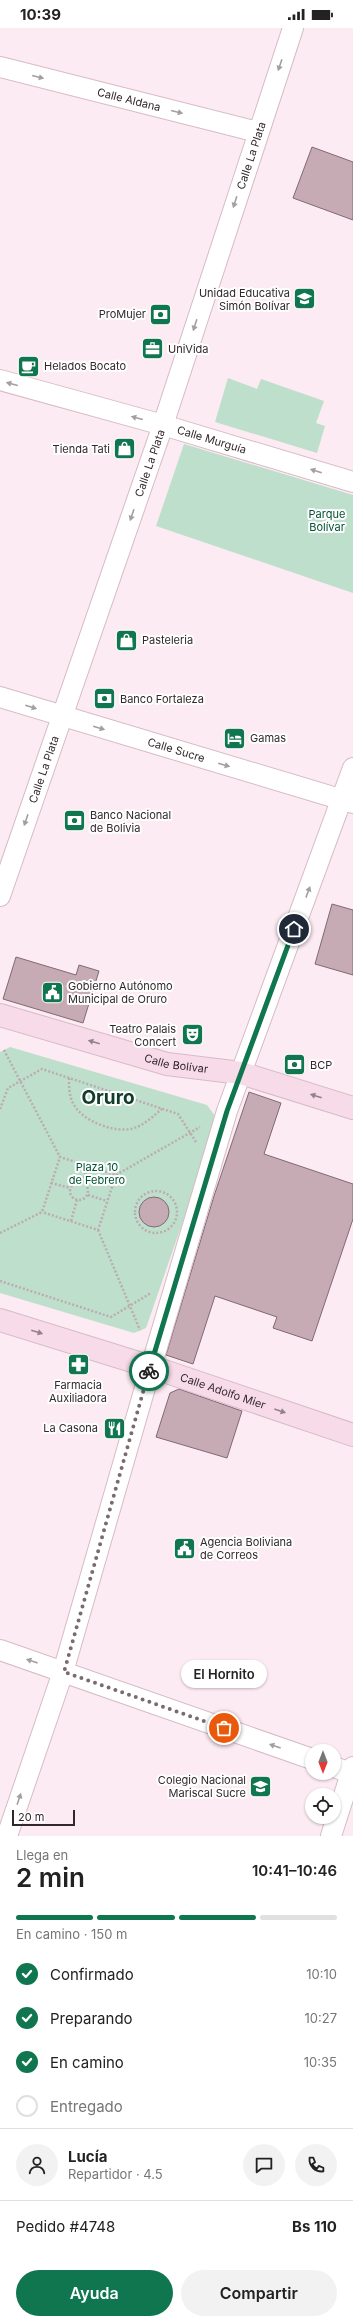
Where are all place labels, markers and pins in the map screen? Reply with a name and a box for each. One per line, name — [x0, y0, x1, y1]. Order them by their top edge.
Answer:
place label: Unidad Educativa Simón Bolívar — [199, 286, 290, 313]
school or university icon: Unidad Educativa Simón Bolívar — [292, 286, 318, 312]
bank icon: ProMujer — [148, 301, 174, 327]
place label: ProMujer — [99, 307, 146, 321]
office icon: UniVida — [139, 336, 165, 362]
place label: UniVida — [168, 342, 209, 356]
cafe icon: Helados Bocato — [16, 353, 42, 379]
place label: Helados Bocato — [44, 359, 127, 373]
shop icon: Tienda Tati — [112, 436, 138, 462]
place label: Tienda Tati — [53, 442, 110, 456]
shop icon: Pasteleria — [114, 627, 140, 653]
place label: Pasteleria — [142, 633, 193, 647]
bank icon: Banco Fortaleza — [92, 686, 118, 712]
place label: Banco Fortaleza — [120, 692, 204, 706]
hotel icon: Gamas — [222, 725, 248, 751]
place label: Gamas — [250, 731, 286, 745]
bank icon: Banco Nacional de Bolivia — [62, 808, 88, 834]
place label: Banco Nacional de Bolivia — [90, 808, 171, 835]
pin — [277, 912, 311, 946]
public building icon: Gobierno Autónomo Municipal de Oruro — [39, 979, 65, 1005]
place label: Gobierno Autónomo Municipal de Oruro — [68, 979, 173, 1006]
place label: Teatro Palais Concert — [109, 1022, 176, 1049]
theatre icon: Teatro Palais Concert — [179, 1022, 205, 1048]
bank icon: BCP — [282, 1052, 308, 1078]
place label: BCP — [310, 1058, 332, 1072]
pharmacy icon: Farmacia Auxiliadora — [65, 1352, 91, 1378]
place label: Farmacia Auxiliadora — [49, 1378, 107, 1405]
restaurant icon: La Casona — [101, 1415, 127, 1441]
place label: La Casona — [43, 1421, 98, 1435]
public building icon: Agencia Boliviana de Correos — [172, 1535, 198, 1561]
place label: Agencia Boliviana de Correos — [200, 1535, 292, 1562]
callout: El Hornito — [181, 1660, 267, 1688]
pin — [207, 1711, 241, 1745]
place label: Colegio Nacional Mariscal Sucre — [158, 1773, 246, 1800]
school or university icon: Colegio Nacional Mariscal Sucre — [248, 1773, 274, 1799]

